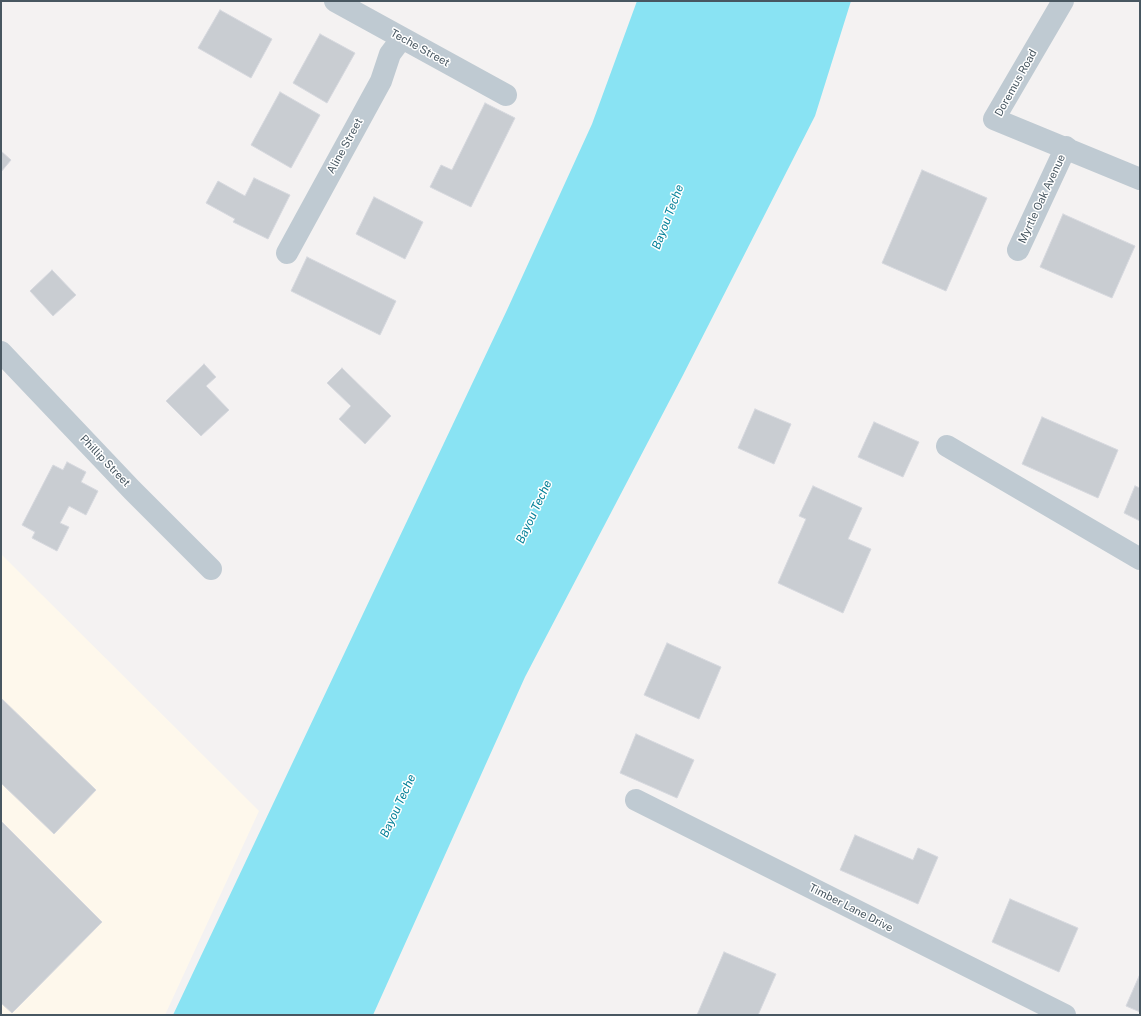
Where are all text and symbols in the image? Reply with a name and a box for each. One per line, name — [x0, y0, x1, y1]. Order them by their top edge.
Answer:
street label: Teche Street — [388, 26, 452, 70]
street label: Doremus Road — [992, 47, 1040, 119]
street label: Aline Street — [324, 116, 366, 176]
street label: Myrtle Oak Avenue — [1016, 152, 1068, 246]
water label: Bayou Teche — [649, 183, 687, 251]
street label: Phillip Street — [77, 432, 133, 490]
water label: Bayou Teche — [513, 478, 555, 546]
water label: Bayou Teche — [377, 772, 419, 840]
street label: Timber Lane Drive — [807, 881, 895, 935]

